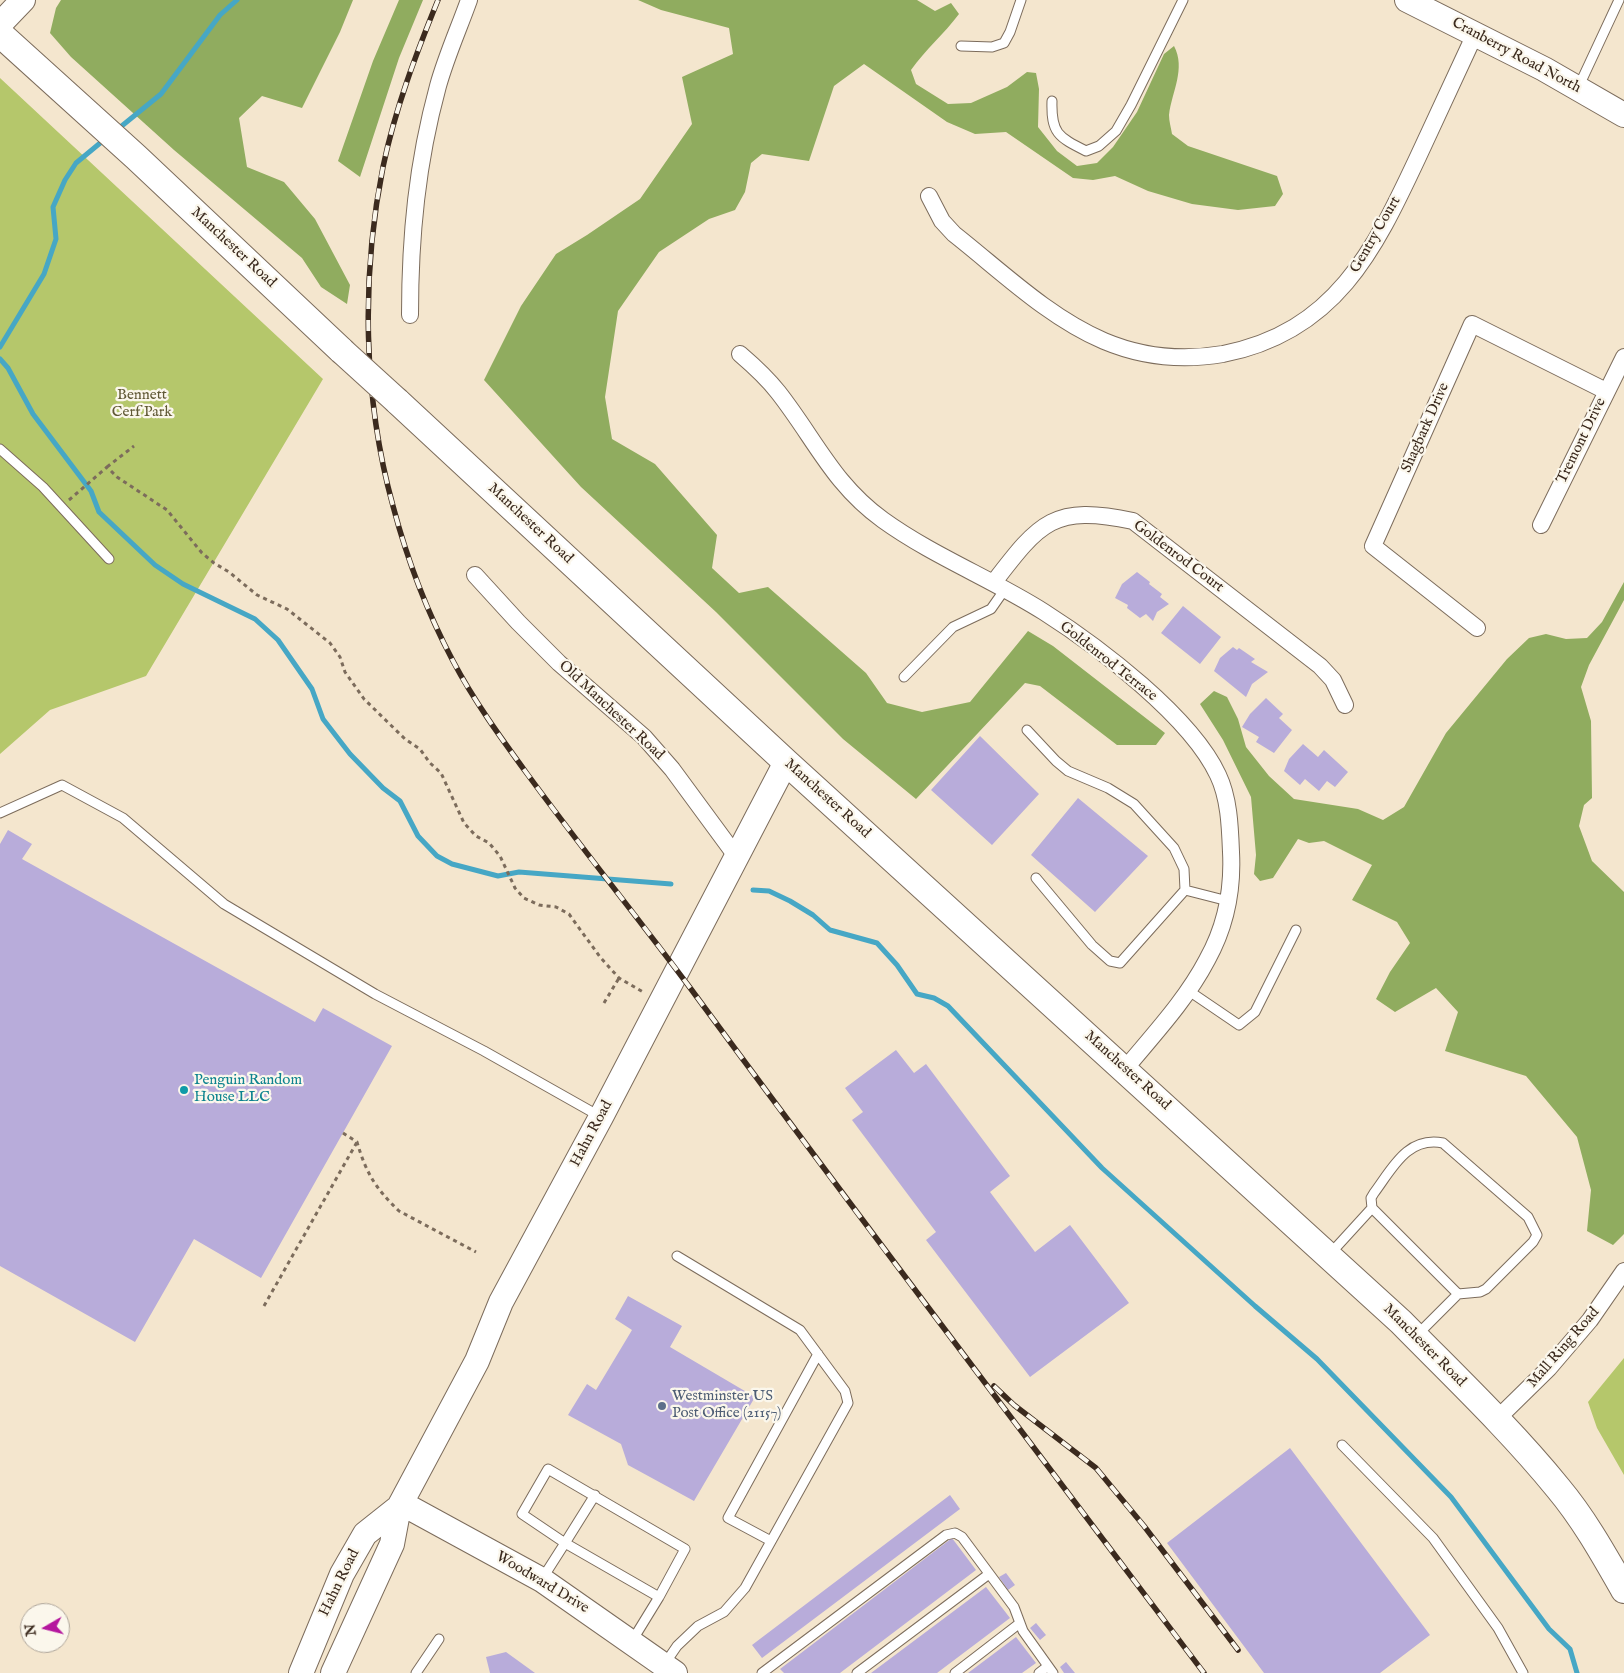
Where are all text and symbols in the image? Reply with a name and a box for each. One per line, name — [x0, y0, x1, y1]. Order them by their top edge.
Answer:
street label: Cranberry Road North — [1448, 14, 1584, 98]
street label: Gentry Court — [1347, 194, 1405, 276]
street label: Manchester Road — [187, 204, 279, 292]
street label: Shagbark Drive — [1398, 380, 1454, 476]
park label: Bennett Cerf Park — [112, 387, 172, 422]
street label: Tremont Drive — [1554, 395, 1610, 487]
street label: Manchester Road — [484, 480, 576, 568]
street label: Goldenrod Court — [1129, 517, 1227, 597]
street label: Goldenrod Terrace — [1056, 618, 1160, 706]
street label: Old Manchester Road — [555, 658, 667, 764]
street label: Manchester Road — [780, 756, 874, 842]
street label: Manchester Road — [1080, 1028, 1174, 1114]
place label: Penguin Random House LLC — [194, 1072, 302, 1107]
marker: Penguin Random House LLC — [178, 1084, 190, 1096]
street label: Hahn Road — [567, 1098, 617, 1170]
street label: Manchester Road — [1379, 1301, 1469, 1391]
street label: Mall Ring Road — [1524, 1304, 1604, 1392]
place label: Westminster US Post Office (21157) — [672, 1388, 781, 1423]
marker: Westminster US Post Office (21157) — [656, 1400, 668, 1412]
street label: Hahn Road — [316, 1546, 364, 1620]
street label: Woodward Drive — [492, 1548, 592, 1618]
north arrow — [20, 1603, 70, 1653]
text: N — [21, 1623, 41, 1637]

